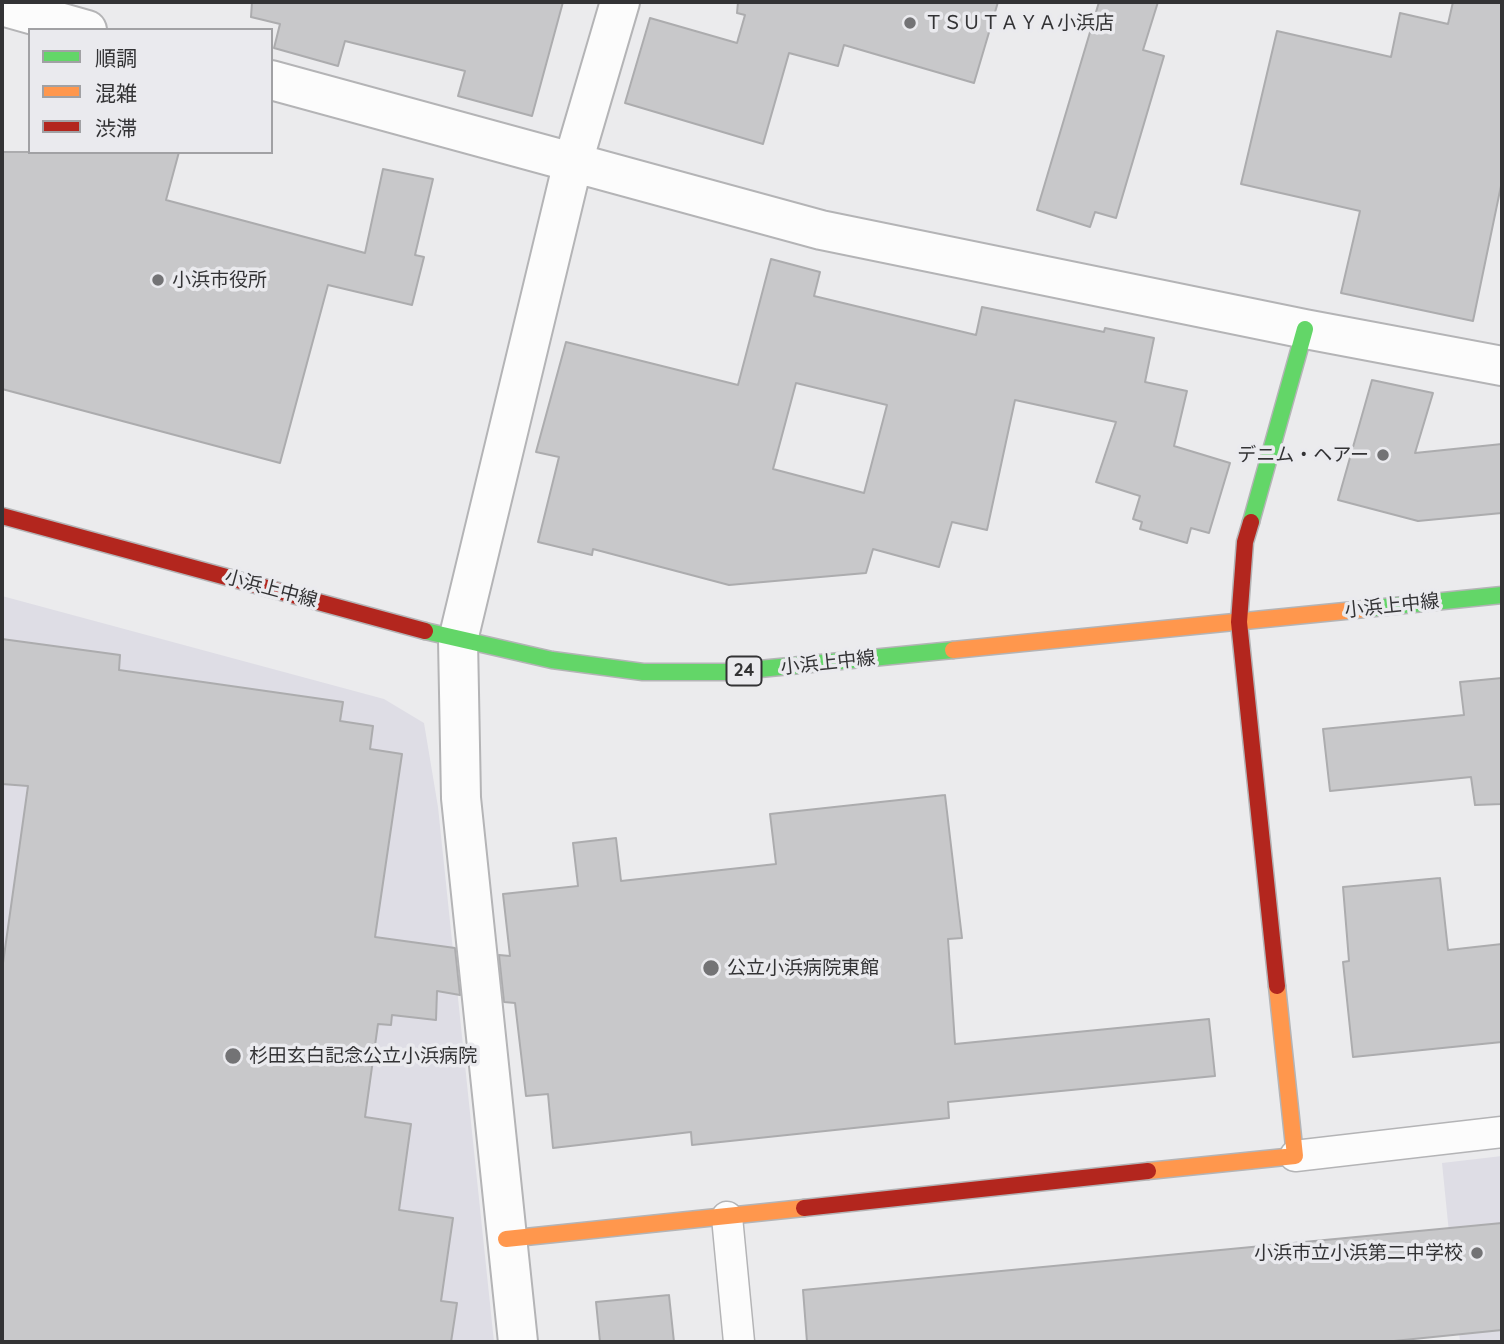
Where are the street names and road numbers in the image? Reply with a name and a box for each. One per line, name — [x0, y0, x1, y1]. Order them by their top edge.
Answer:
street label: 小浜上中線 — [222, 566, 320, 612]
street label: 小浜上中線 — [1344, 590, 1440, 622]
street label: 小浜上中線 — [780, 647, 876, 679]
road number: 24 — [726, 656, 762, 686]

